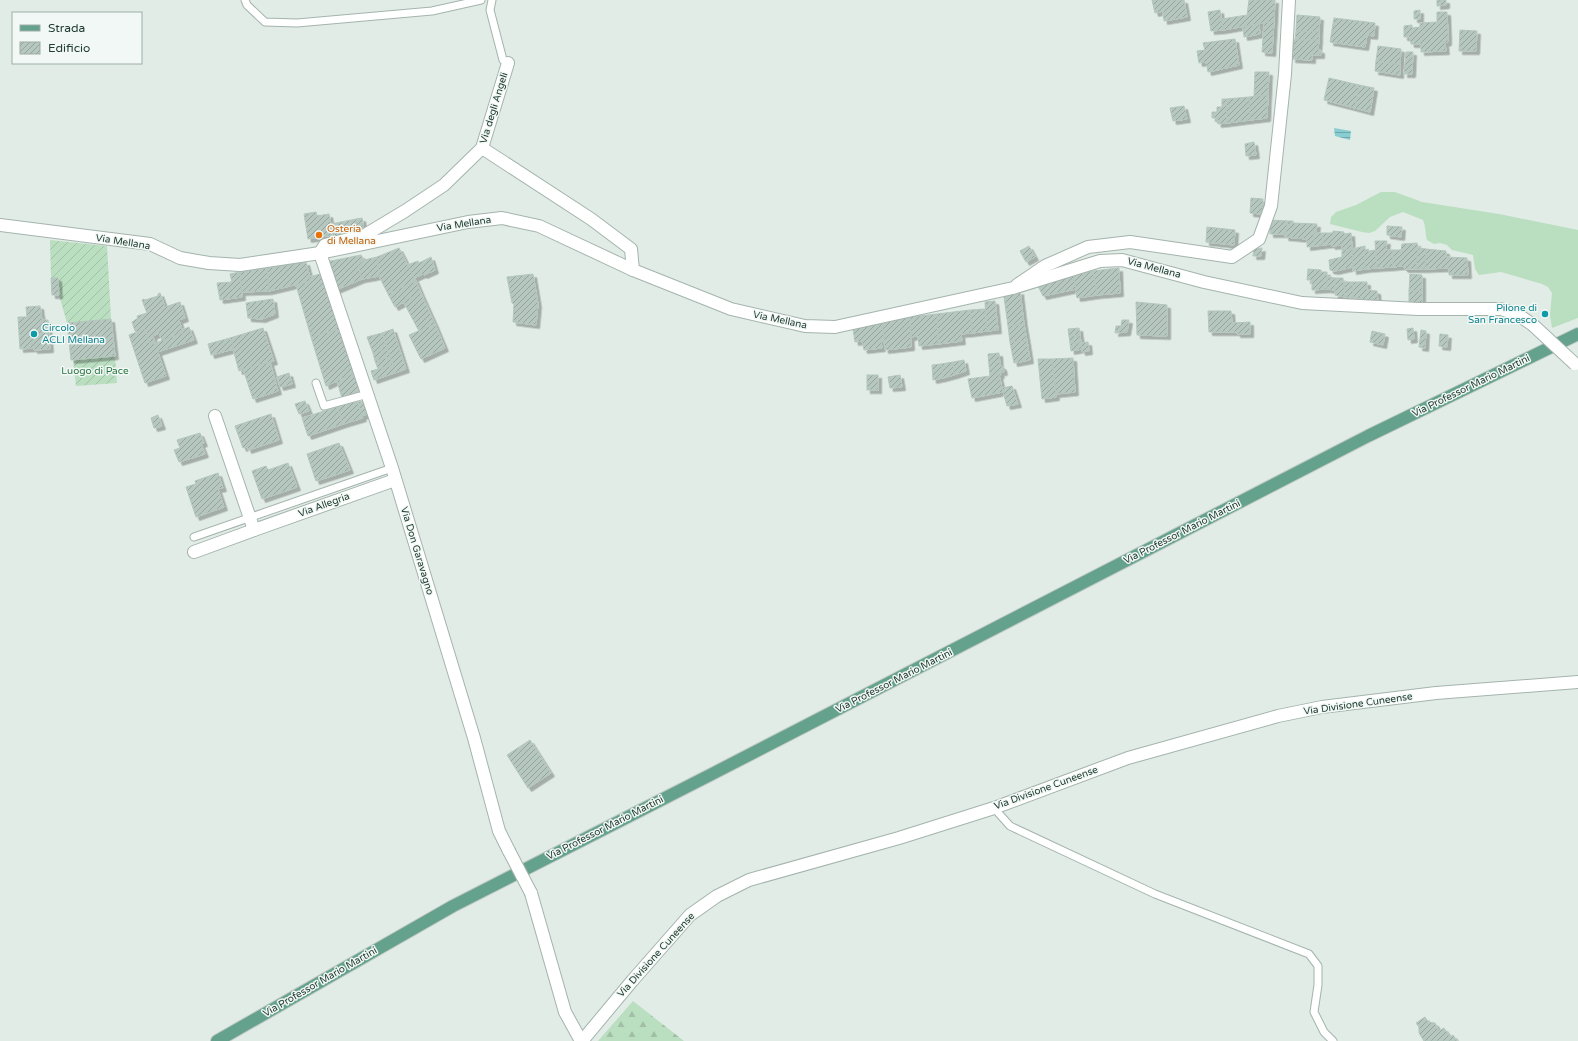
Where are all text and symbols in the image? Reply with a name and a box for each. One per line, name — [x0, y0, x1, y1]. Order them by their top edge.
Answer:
legend — [12, 12, 142, 64]
text: Strada — [48, 21, 85, 35]
text: Edificio — [48, 41, 90, 55]
street label: Via degli Angeli — [477, 71, 511, 145]
street label: Via Mellana — [436, 214, 492, 234]
place label: Osteria di Mellana — [327, 223, 376, 247]
marker: Osteria di Mellana — [314, 230, 324, 240]
street label: Via Mellana — [95, 232, 151, 252]
street label: Via Mellana — [1126, 255, 1182, 281]
place label: Pilone di San Francesco — [1468, 302, 1537, 326]
street label: Via Mellana — [752, 308, 808, 332]
marker: Pilone di San Francesco — [1540, 309, 1550, 319]
place label: Circolo ACLI Mellana — [42, 322, 105, 346]
marker: Circolo ACLI Mellana — [29, 329, 39, 339]
street label: Via Professor Mario Martini — [1410, 352, 1532, 420]
park label: Luogo di Pace — [61, 365, 129, 377]
street label: Via Allegria — [297, 490, 351, 520]
street label: Via Professor Mario Martini — [1122, 497, 1242, 567]
street label: Via Don Garavagno — [398, 505, 436, 597]
street label: Via Professor Mario Martini — [834, 646, 954, 716]
street label: Via Divisione Cuneense — [1303, 690, 1414, 718]
street label: Via Divisione Cuneense — [992, 763, 1100, 812]
street label: Via Professor Mario Martini — [545, 793, 665, 863]
street label: Via Divisione Cuneense — [615, 910, 697, 1000]
street label: Via Professor Mario Martini — [261, 944, 379, 1020]

